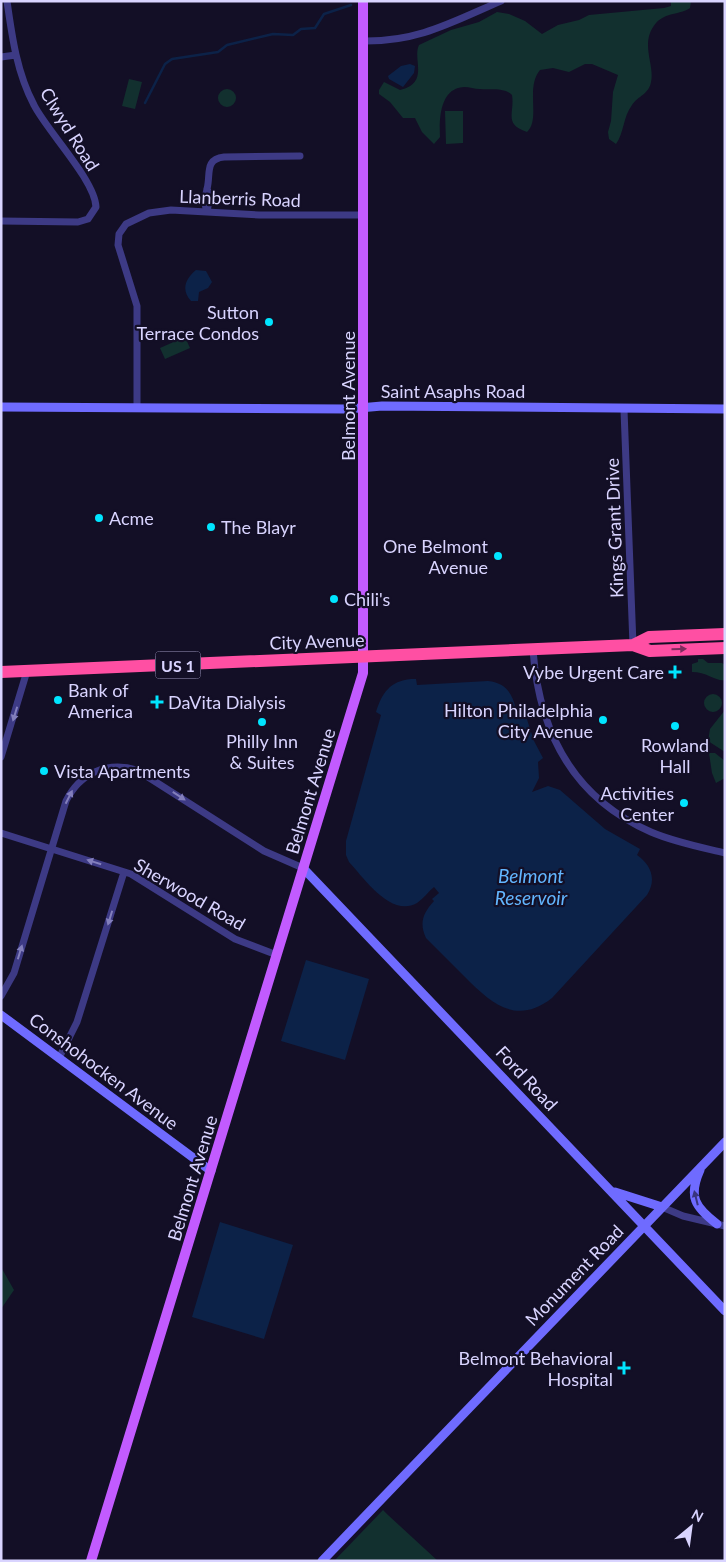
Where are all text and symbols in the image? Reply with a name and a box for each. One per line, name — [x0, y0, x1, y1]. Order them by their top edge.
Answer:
street label: Clwyd Road — [36, 83, 104, 175]
street label: Llanberris Road — [179, 185, 301, 211]
place label: Sutton Terrace Condos — [136, 301, 259, 344]
marker: Sutton Terrace Condos — [263, 316, 275, 328]
street label: Belmont Avenue — [337, 331, 359, 461]
street label: Saint Asaphs Road — [381, 380, 525, 402]
street label: Kings Grant Drive — [601, 458, 627, 598]
place label: Acme — [109, 507, 154, 529]
marker: Acme — [93, 512, 105, 524]
place label: The Blayr — [221, 516, 296, 538]
marker: The Blayr — [205, 521, 217, 533]
place label: One Belmont Avenue — [383, 535, 489, 578]
marker: One Belmont Avenue — [492, 550, 504, 562]
place label: Chili's — [344, 588, 390, 610]
marker: Chili's — [328, 593, 340, 605]
street label: City Avenue — [269, 628, 365, 654]
one-way arrow — [671, 645, 687, 653]
road number: US 1 — [156, 652, 200, 678]
place label: Vybe Urgent Care — [523, 661, 664, 683]
marker: Vybe Urgent Care — [668, 665, 682, 679]
place label: Bank of America — [68, 679, 133, 722]
place label: DaVita Dialysis — [168, 691, 286, 713]
marker: Bank of America — [52, 694, 64, 706]
marker: DaVita Dialysis — [150, 695, 164, 709]
place label: Hilton Philadelphia City Avenue — [444, 699, 593, 742]
one-way arrow — [10, 707, 18, 722]
marker: Hilton Philadelphia City Avenue — [597, 714, 609, 726]
marker: Philly Inn & Suites — [256, 716, 268, 728]
marker: Rowland Hall — [669, 720, 681, 732]
street label: Belmont Avenue — [280, 726, 340, 856]
place label: Philly Inn & Suites — [226, 730, 298, 773]
place label: Rowland Hall — [641, 734, 709, 777]
place label: Vista Apartments — [54, 760, 191, 782]
marker: Vista Apartments — [38, 765, 50, 777]
place label: Activities Center — [600, 782, 674, 825]
one-way arrow — [65, 790, 73, 804]
one-way arrow — [172, 791, 185, 801]
marker: Activities Center — [678, 797, 690, 809]
street label: Sherwood Road — [130, 853, 250, 935]
one-way arrow — [86, 858, 101, 866]
water label: Belmont Reservoir — [495, 864, 568, 909]
one-way arrow — [105, 911, 113, 926]
one-way arrow — [17, 944, 25, 959]
street label: Conshohocken Avenue — [25, 1008, 183, 1134]
street label: Ford Road — [492, 1041, 562, 1115]
street label: Belmont Avenue — [162, 1113, 222, 1243]
one-way arrow — [692, 1191, 700, 1206]
street label: Monument Road — [520, 1220, 628, 1330]
place label: Belmont Behavioral Hospital — [459, 1347, 613, 1390]
marker: Belmont Behavioral Hospital — [617, 1361, 631, 1375]
north arrow — [666, 1502, 716, 1552]
text: N — [689, 1505, 706, 1525]

